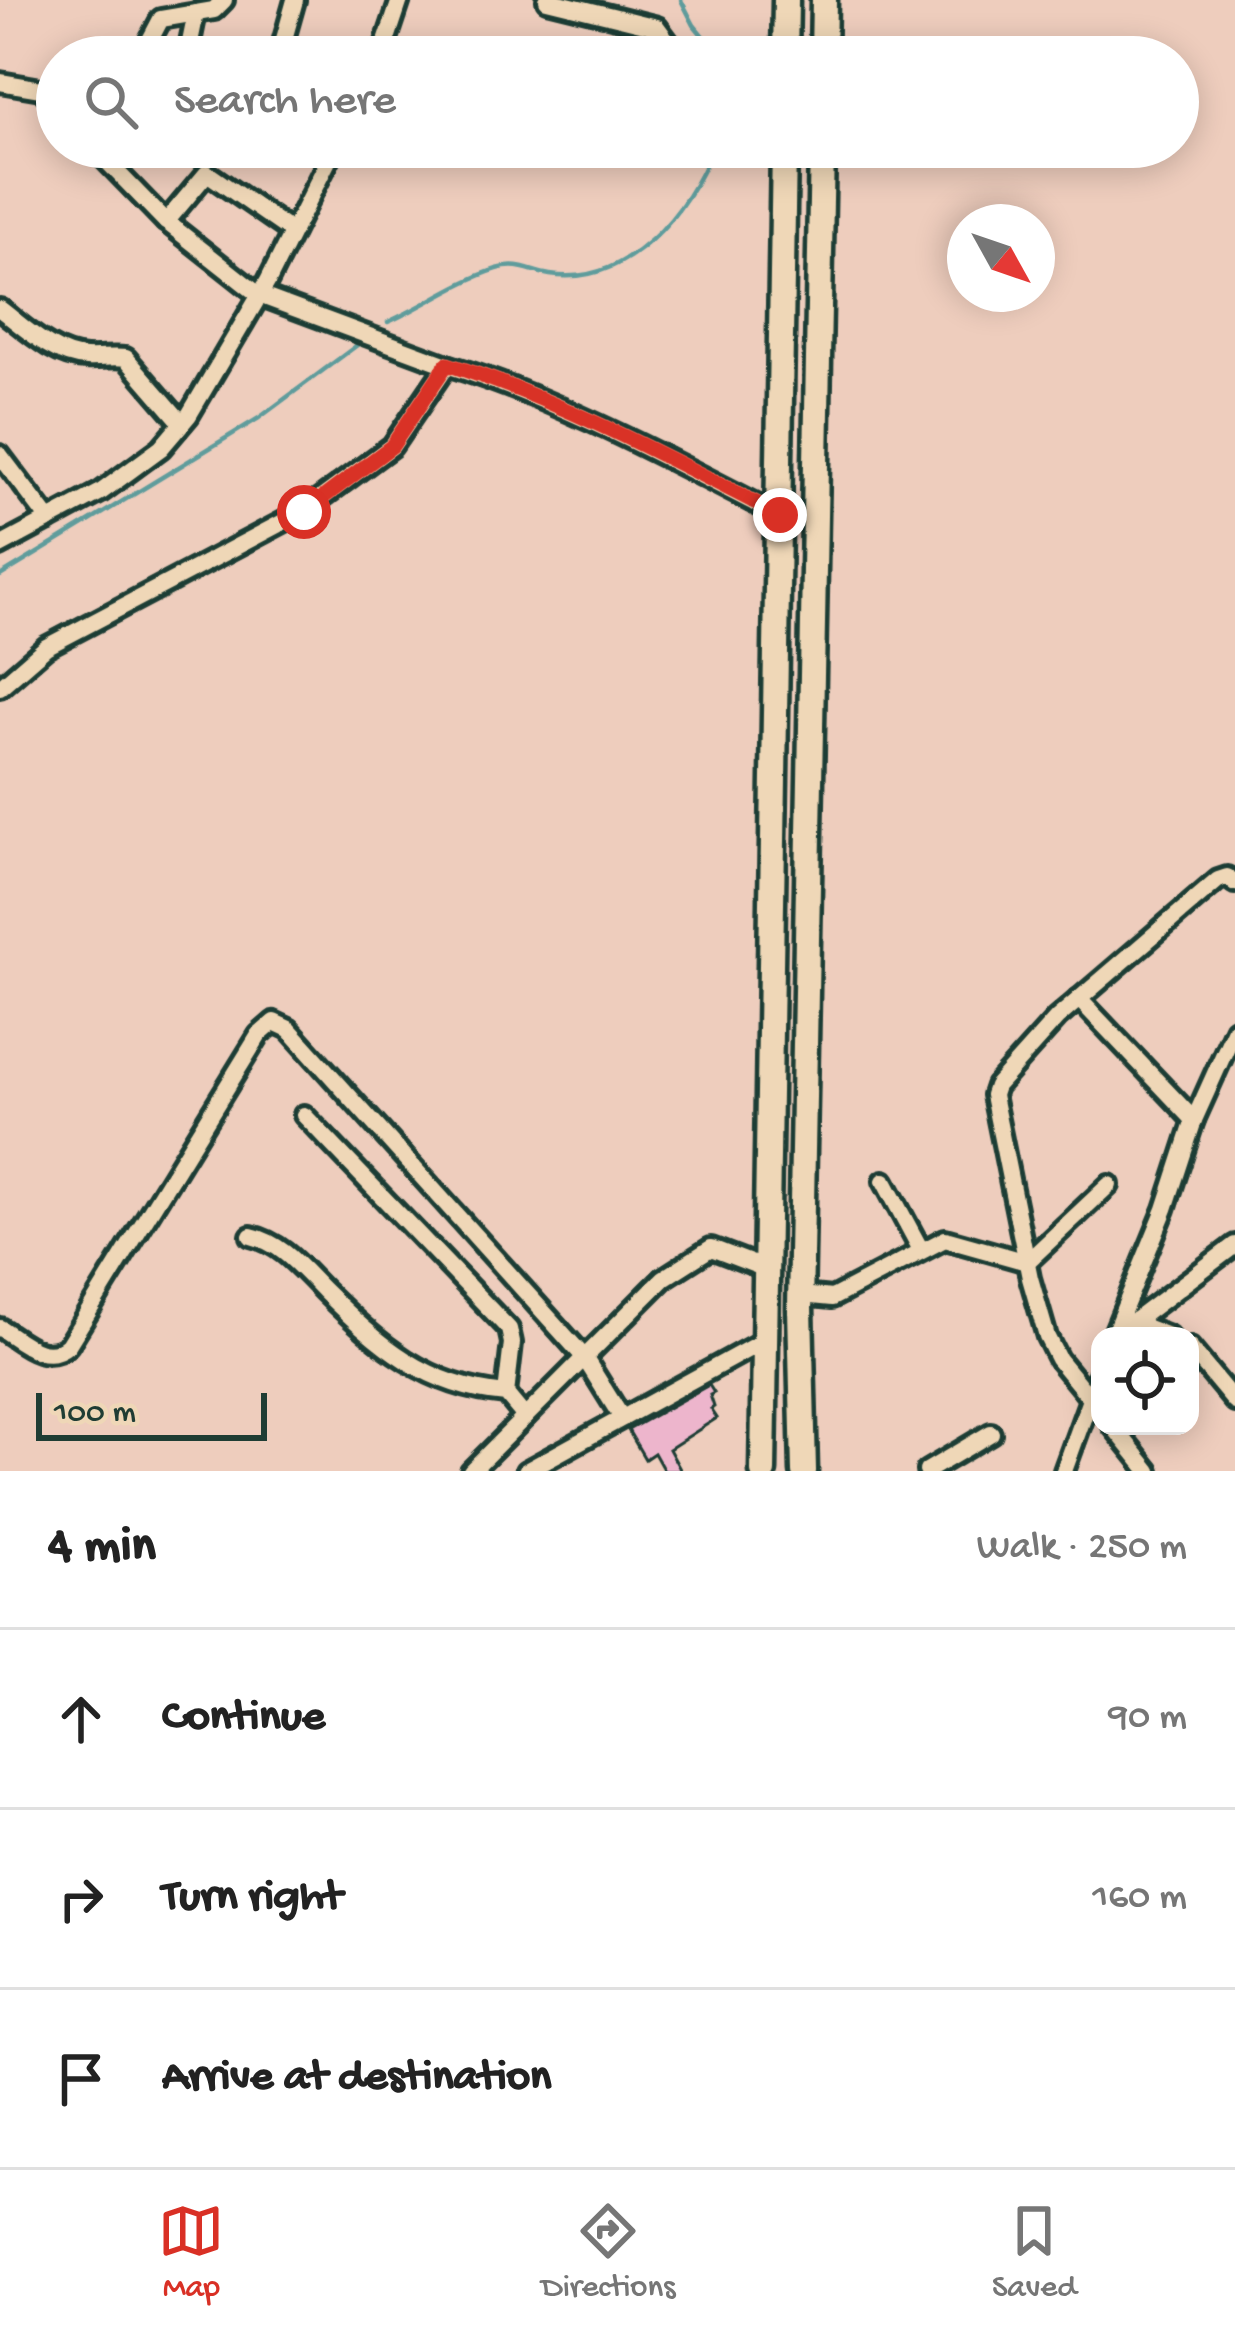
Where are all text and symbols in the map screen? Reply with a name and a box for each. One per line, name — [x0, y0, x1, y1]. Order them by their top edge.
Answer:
search box — [36, 36, 1199, 168]
icon: search — [78, 69, 144, 135]
text: Search here — [174, 76, 396, 129]
north arrow — [947, 204, 1055, 312]
route start — [277, 485, 331, 539]
route end — [753, 488, 807, 542]
map controls — [1091, 1327, 1199, 1435]
button: locate — [1091, 1327, 1199, 1435]
scale bar — [36, 1387, 267, 1440]
text: 100 m — [54, 1395, 136, 1433]
text: 4 min — [48, 1519, 156, 1579]
text: Walk · 250 m — [977, 1526, 1187, 1572]
icon: ahead — [48, 1686, 114, 1752]
text: Continue — [162, 1692, 325, 1745]
text: 90 m — [1108, 1696, 1187, 1742]
icon: right — [48, 1866, 114, 1932]
text: Turn right — [162, 1872, 342, 1925]
text: 160 m — [1092, 1876, 1187, 1922]
icon: arrive — [48, 2046, 114, 2112]
text: Arrive at destination — [162, 2052, 551, 2105]
tab: Map — [158, 2198, 224, 2308]
tab: Directions — [541, 2198, 675, 2308]
tab: Saved — [992, 2198, 1077, 2308]

